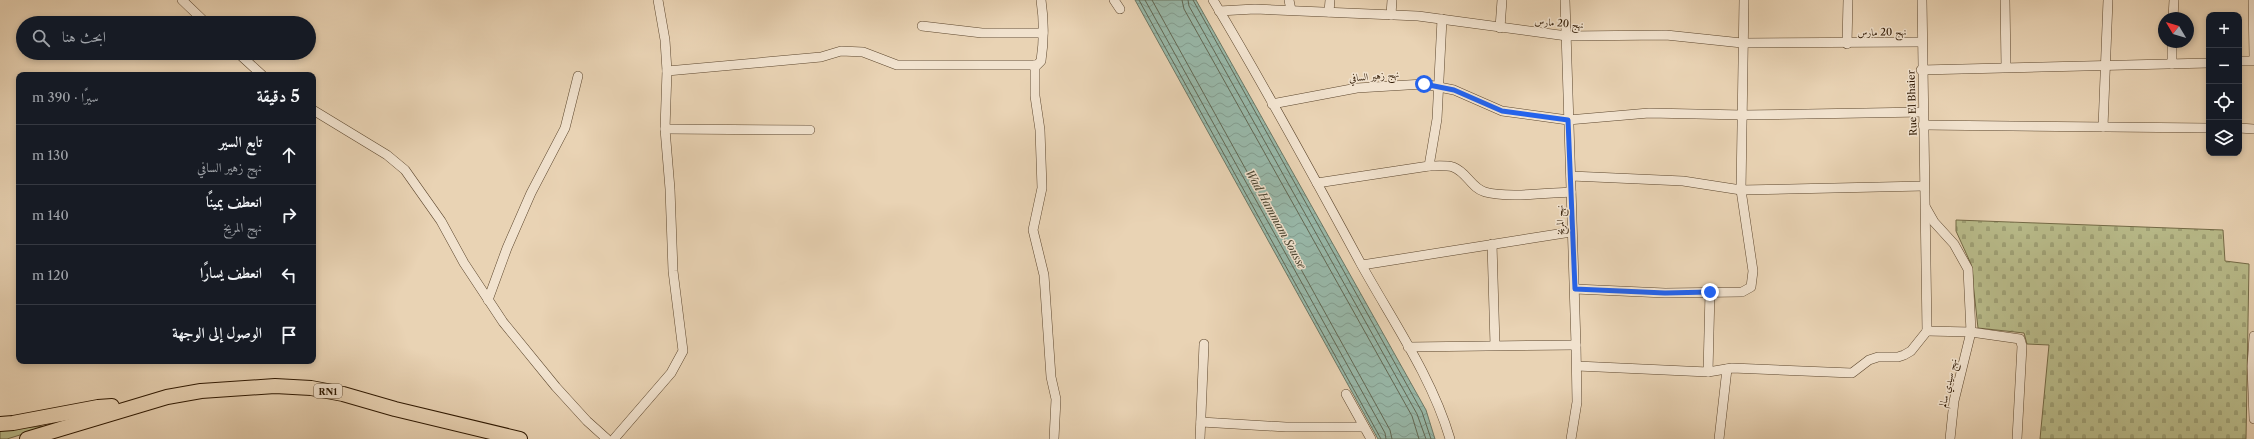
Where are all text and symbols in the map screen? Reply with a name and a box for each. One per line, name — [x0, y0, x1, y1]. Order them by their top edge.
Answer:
north arrow — [2158, 12, 2194, 48]
map controls — [2206, 12, 2242, 156]
button: + — [2206, 12, 2242, 48]
street label: نهج 20 مارس — [1534, 14, 1584, 35]
search box — [16, 16, 316, 60]
street label: نهج 20 مارس — [1857, 25, 1907, 42]
icon: search — [30, 27, 52, 49]
text: ابحث هنا — [62, 27, 106, 46]
button: − — [2206, 48, 2242, 84]
street label: نهج زهير السافي — [1348, 67, 1400, 88]
street label: Rue El Bhaier — [1904, 69, 1920, 136]
route start — [1415, 75, 1433, 93]
button: locate — [2206, 84, 2242, 120]
text: 5 دقيقة — [257, 86, 300, 106]
text: سيرًا · 390 m — [32, 89, 99, 105]
button: layers — [2206, 120, 2242, 156]
text: تابع السير — [219, 132, 262, 151]
icon: ahead — [278, 144, 300, 166]
text: 130 m — [32, 147, 68, 163]
text: نهج زهير السافي — [197, 159, 262, 175]
water label: Wad Hammam Sousse — [1243, 167, 1310, 272]
text: انعطف يمينًا — [206, 192, 262, 211]
icon: right — [278, 204, 300, 226]
street label: نهج المريخ — [1553, 205, 1570, 235]
text: 140 m — [32, 207, 69, 223]
text: نهج المريخ — [223, 219, 262, 235]
text: انعطف يسارًا — [200, 263, 262, 282]
icon: left — [278, 264, 300, 286]
text: 120 m — [32, 267, 69, 283]
route end — [1701, 283, 1719, 301]
text: الوصول إلى الوجهة — [172, 323, 262, 342]
icon: arrive — [278, 324, 300, 346]
street label: نهج سيدي سالم — [1936, 357, 1963, 409]
road number: RN1 — [314, 384, 342, 398]

